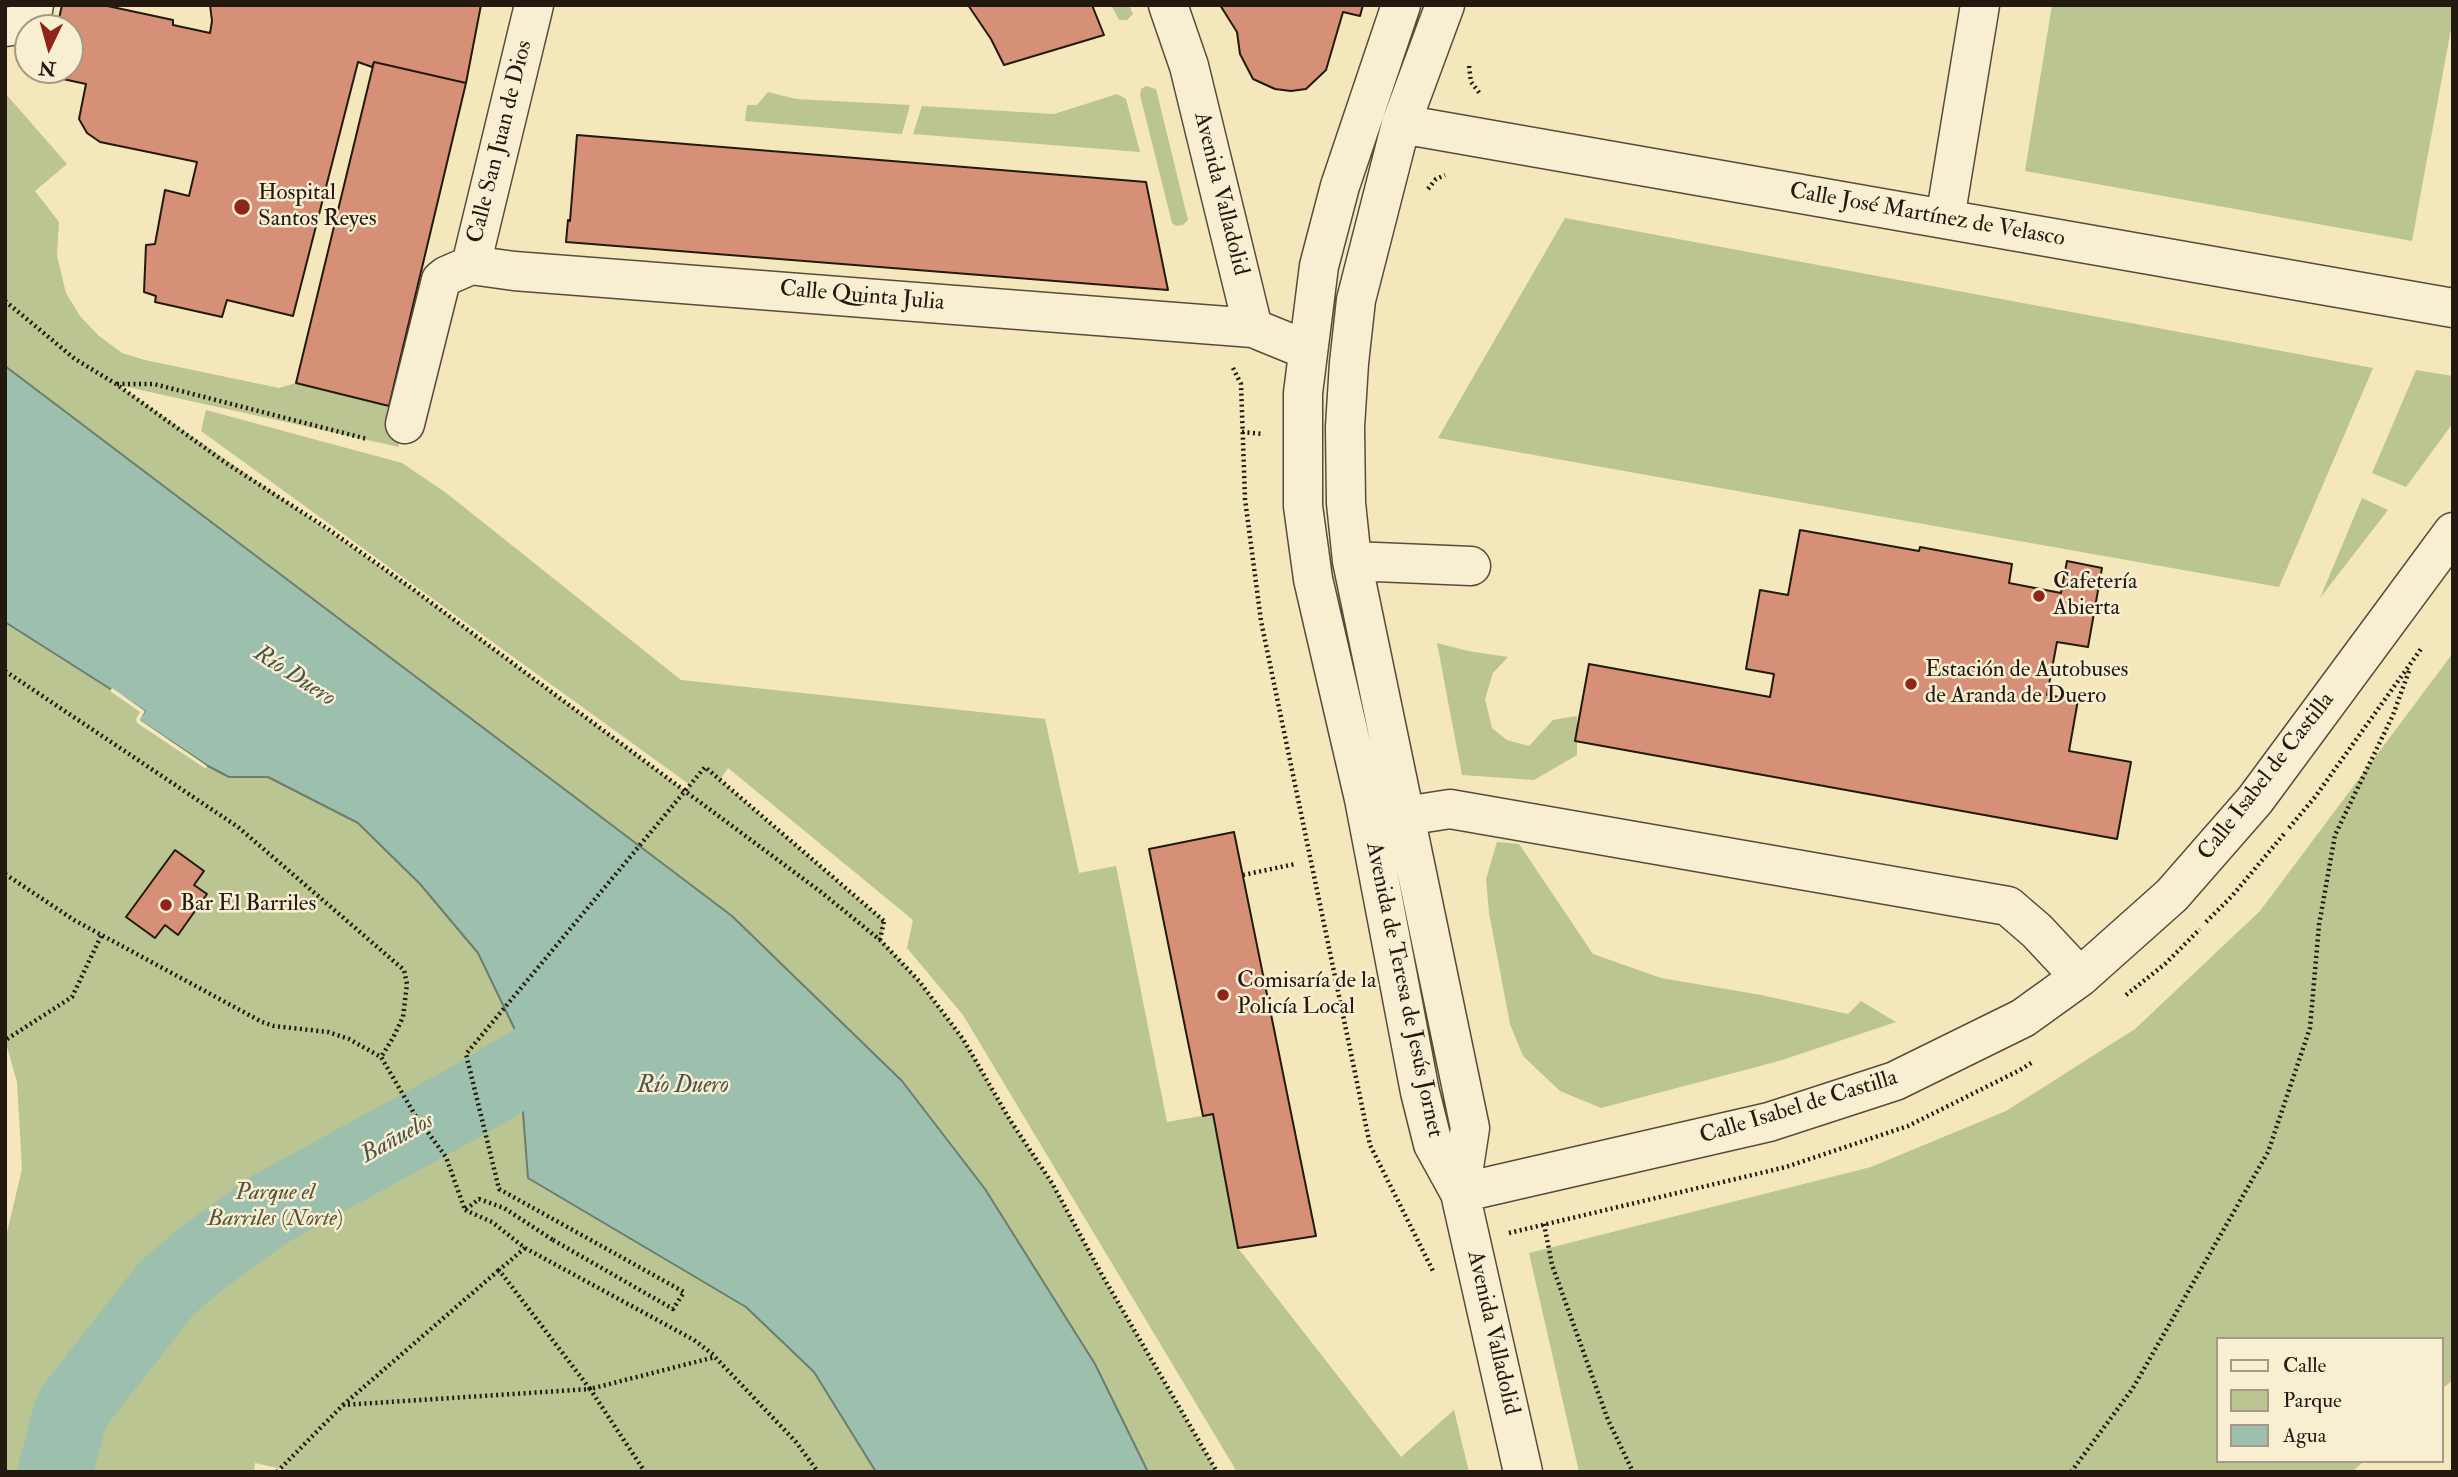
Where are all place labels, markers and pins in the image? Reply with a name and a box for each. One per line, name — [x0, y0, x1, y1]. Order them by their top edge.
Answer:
place label: Hospital Santos Reyes — [258, 180, 377, 234]
marker: Hospital Santos Reyes — [232, 197, 252, 217]
place label: Cafetería Abierta — [2053, 569, 2137, 623]
marker: Cafetería Abierta — [2031, 588, 2047, 604]
place label: Estación de Autobuses de Aranda de Duero — [1925, 657, 2128, 711]
marker: Estación de Autobuses de Aranda de Duero — [1903, 676, 1919, 692]
place label: Bar El Barriles — [180, 891, 316, 919]
marker: Bar El Barriles — [158, 897, 174, 913]
place label: Comisaría de la Policía Local — [1237, 968, 1376, 1022]
marker: Comisaría de la Policía Local — [1215, 987, 1231, 1003]

